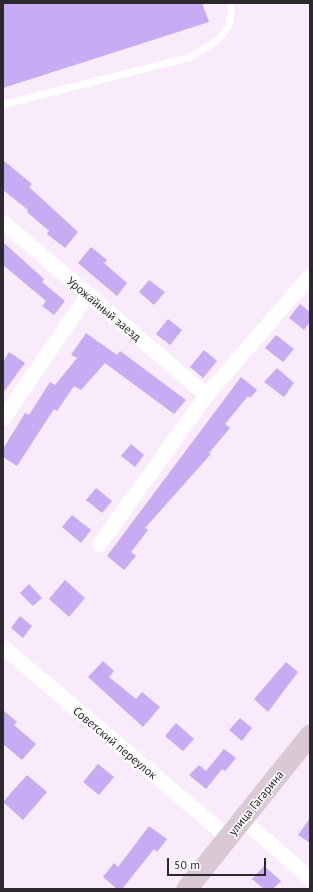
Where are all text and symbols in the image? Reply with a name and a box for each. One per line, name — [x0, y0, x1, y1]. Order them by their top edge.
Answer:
street label: Урожайный заезд — [64, 274, 144, 344]
street label: Советский переулок — [70, 704, 160, 782]
street label: улица Гагарина — [225, 768, 287, 838]
scale bar — [169, 850, 268, 876]
text: 50 m — [174, 857, 200, 872]

